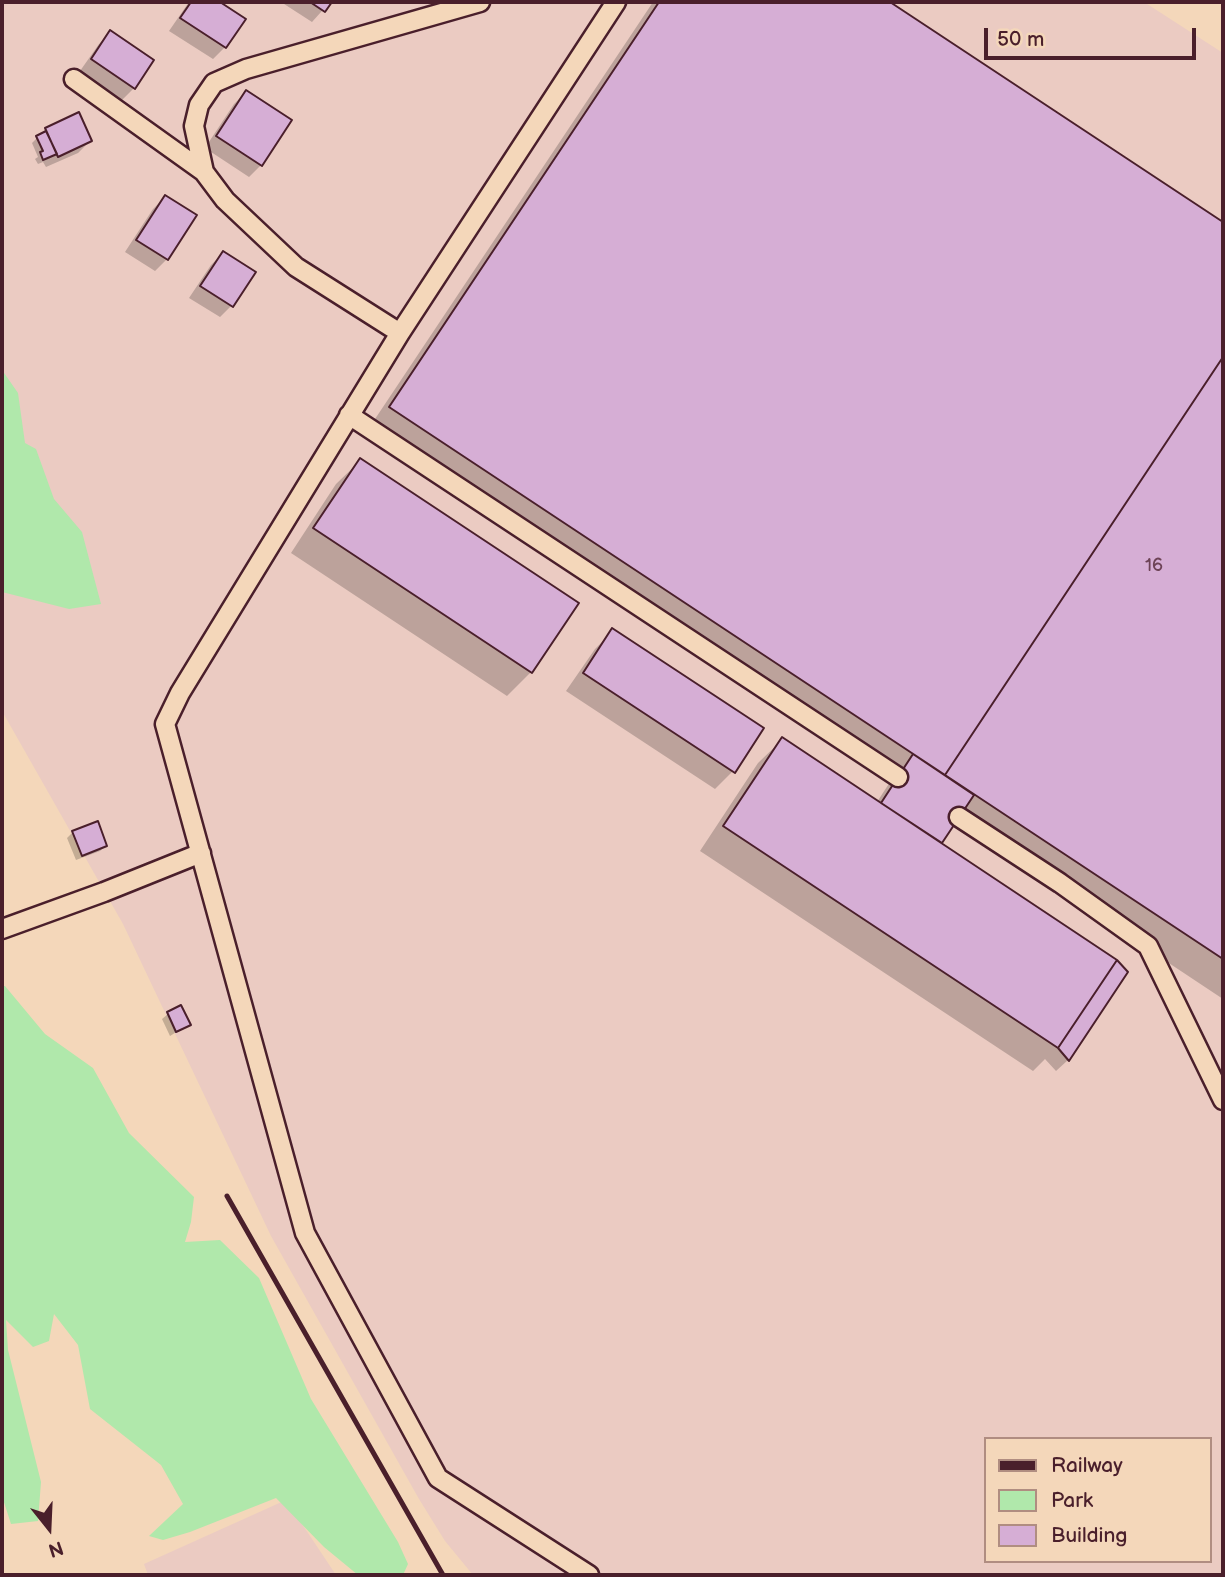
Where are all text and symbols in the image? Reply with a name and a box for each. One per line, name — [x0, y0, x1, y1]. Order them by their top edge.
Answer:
scale bar — [987, 14, 1199, 58]
text: 50 m — [997, 27, 1044, 52]
house number: 16 — [1145, 555, 1163, 577]
legend — [984, 1437, 1211, 1563]
text: Railway — [1051, 1453, 1123, 1478]
text: Park — [1051, 1488, 1093, 1513]
north arrow — [14, 1493, 84, 1563]
text: Building — [1051, 1523, 1127, 1548]
text: N — [45, 1535, 66, 1562]

